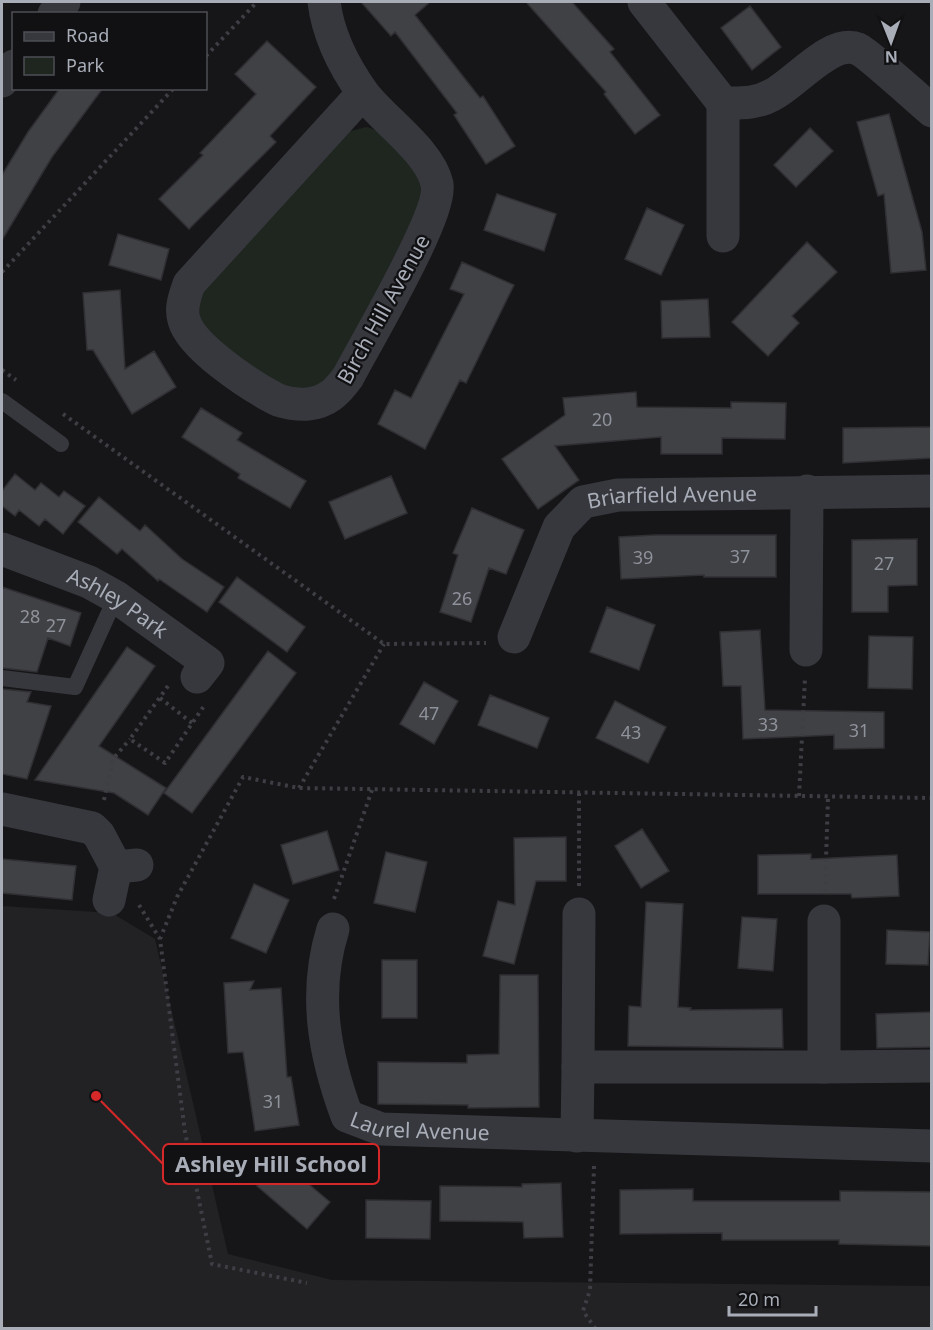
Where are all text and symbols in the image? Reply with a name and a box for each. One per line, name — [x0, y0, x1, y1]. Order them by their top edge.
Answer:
legend — [12, 12, 207, 90]
north arrow — [861, 12, 921, 72]
text: Road — [66, 23, 109, 47]
text: N — [885, 46, 898, 68]
text: Park — [66, 53, 104, 77]
street label: Birch Hill Avenue — [330, 229, 436, 389]
house number: 20 — [592, 407, 612, 431]
street label: Briarfield Avenue — [584, 479, 757, 515]
house number: 37 — [730, 544, 750, 568]
house number: 39 — [633, 545, 653, 569]
house number: 27 — [874, 551, 894, 575]
street label: Ashley Park — [63, 561, 174, 644]
house number: 26 — [452, 586, 472, 610]
house number: 28 — [20, 604, 40, 628]
house number: 27 — [46, 613, 66, 637]
house number: 47 — [419, 701, 439, 725]
house number: 33 — [758, 712, 778, 736]
house number: 31 — [849, 718, 869, 742]
house number: 43 — [621, 720, 641, 744]
house number: 31 — [263, 1089, 283, 1113]
street label: Laurel Avenue — [346, 1105, 490, 1146]
callout: Ashley Hill School — [163, 1144, 379, 1184]
text: Ashley Hill School — [175, 1148, 367, 1178]
scale bar — [729, 1279, 816, 1317]
text: 20 m — [738, 1287, 780, 1311]

